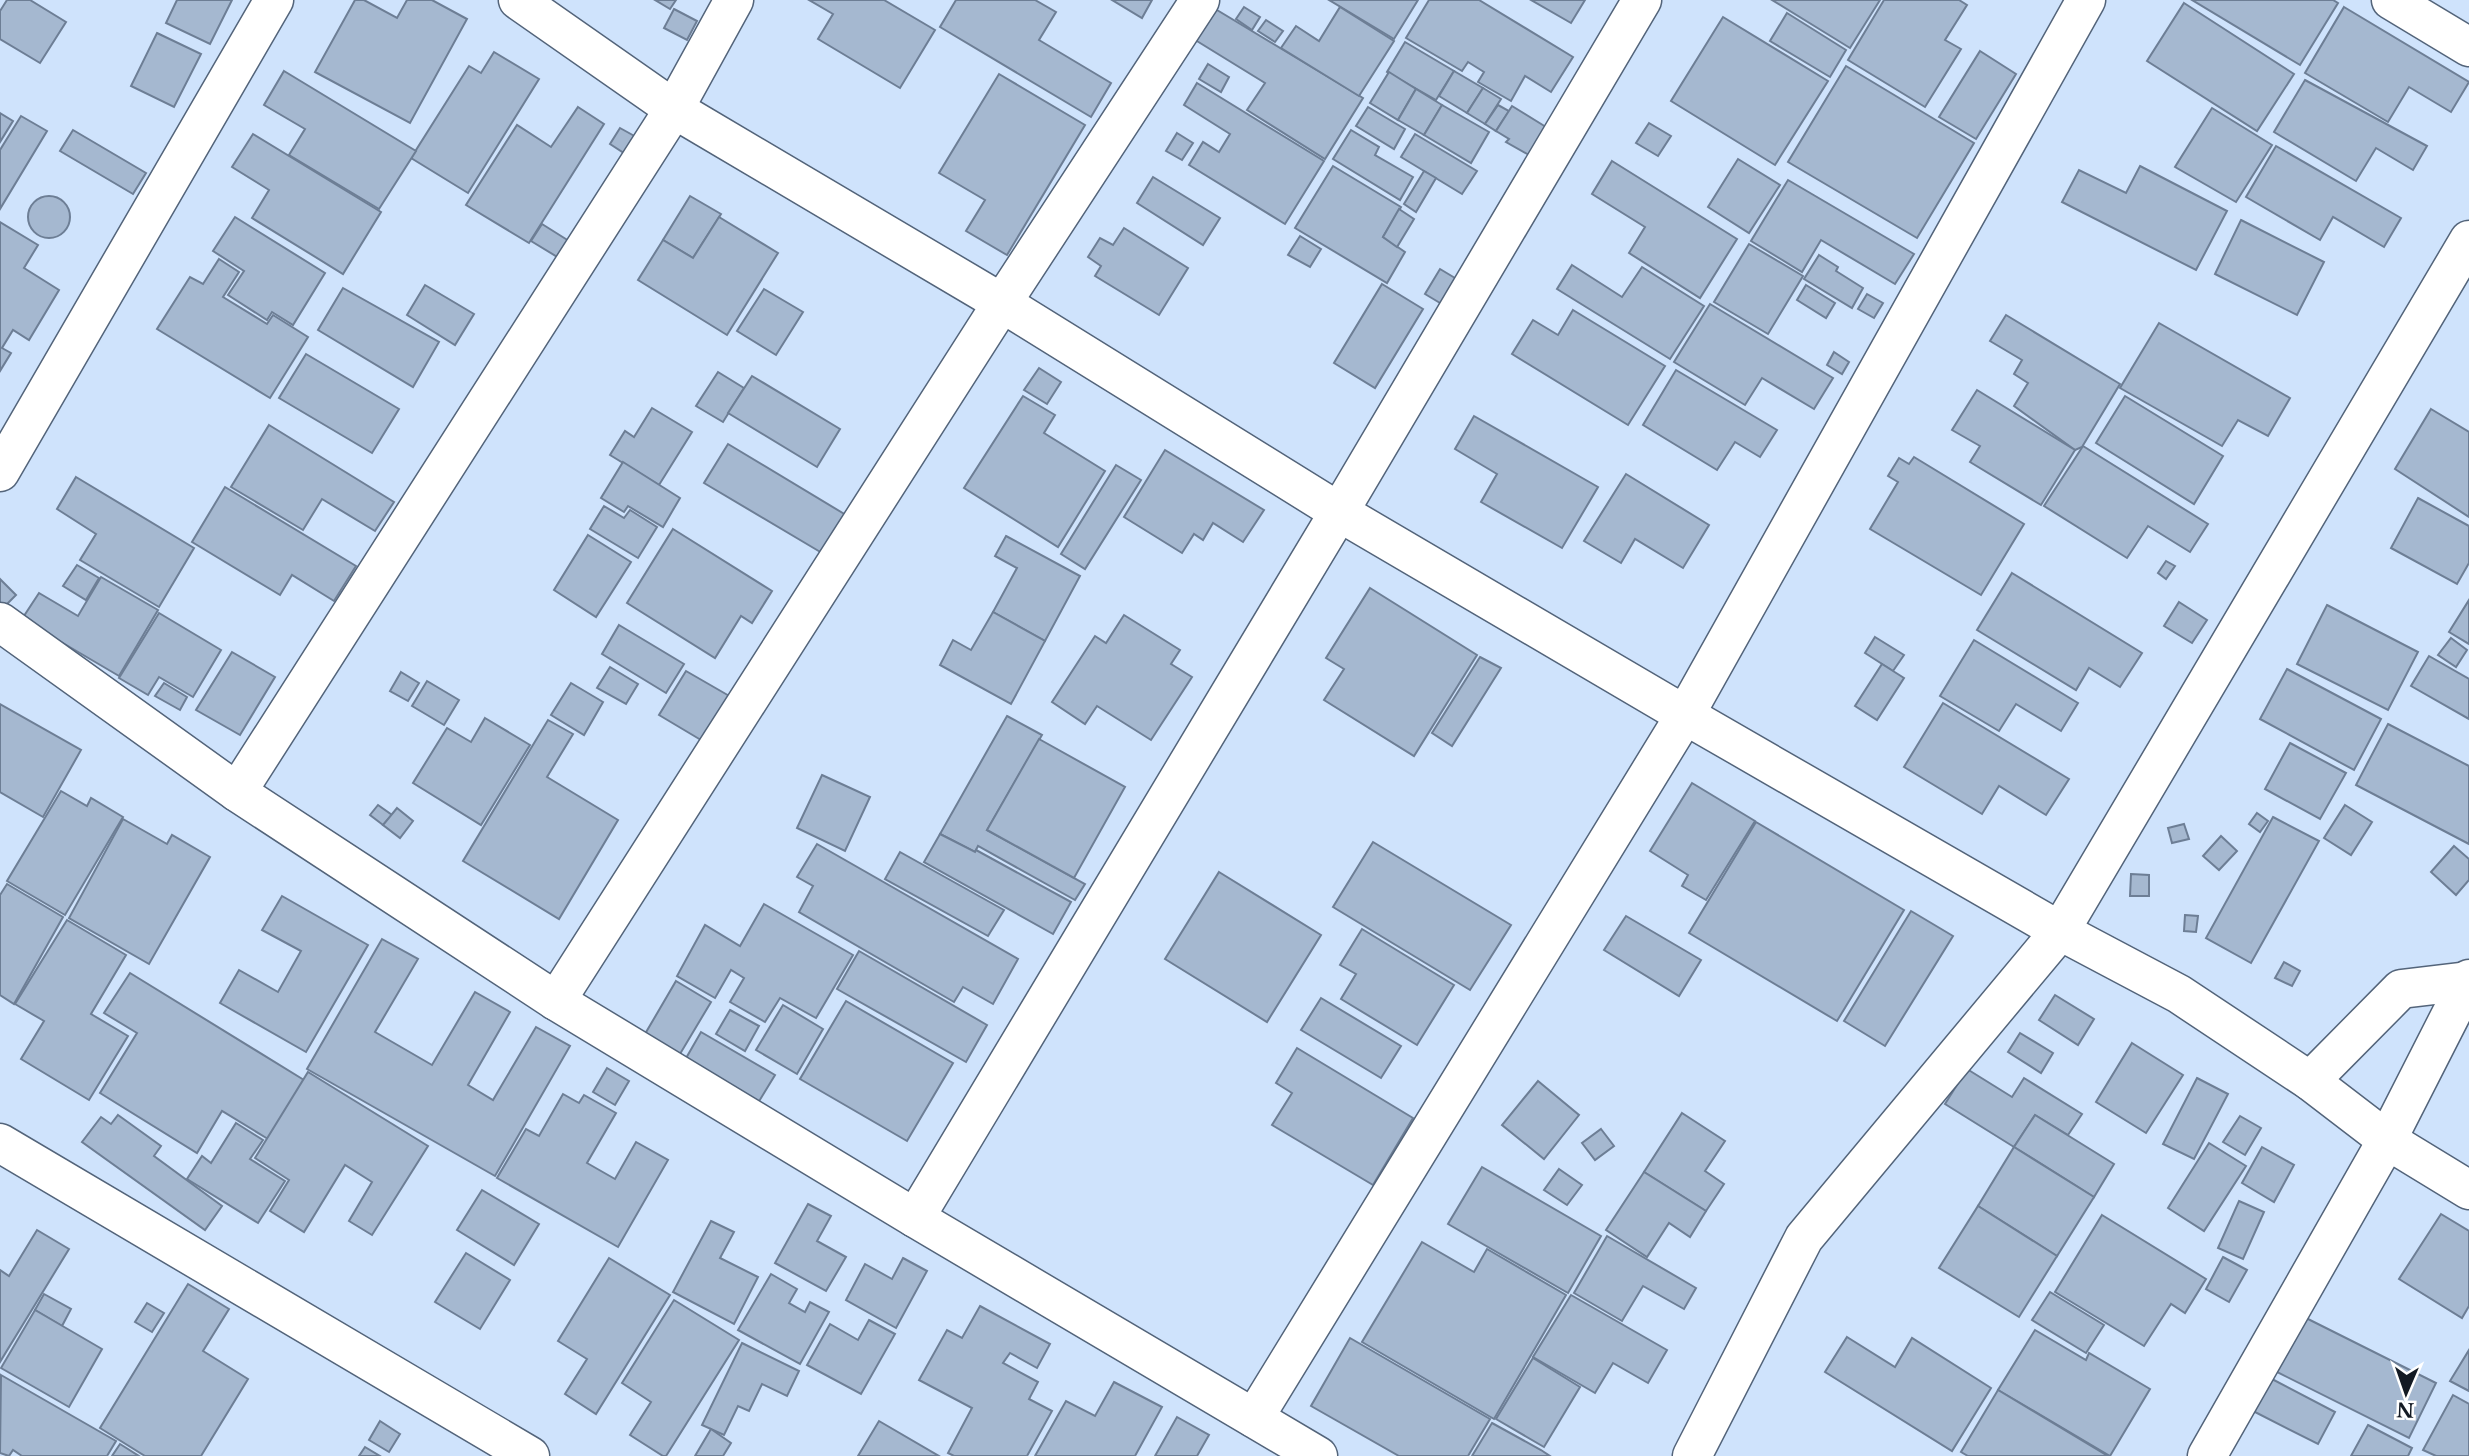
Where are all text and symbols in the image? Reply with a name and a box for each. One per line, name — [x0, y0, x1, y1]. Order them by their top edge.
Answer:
north arrow — [2371, 1358, 2441, 1428]
text: N — [2396, 1398, 2415, 1421]

